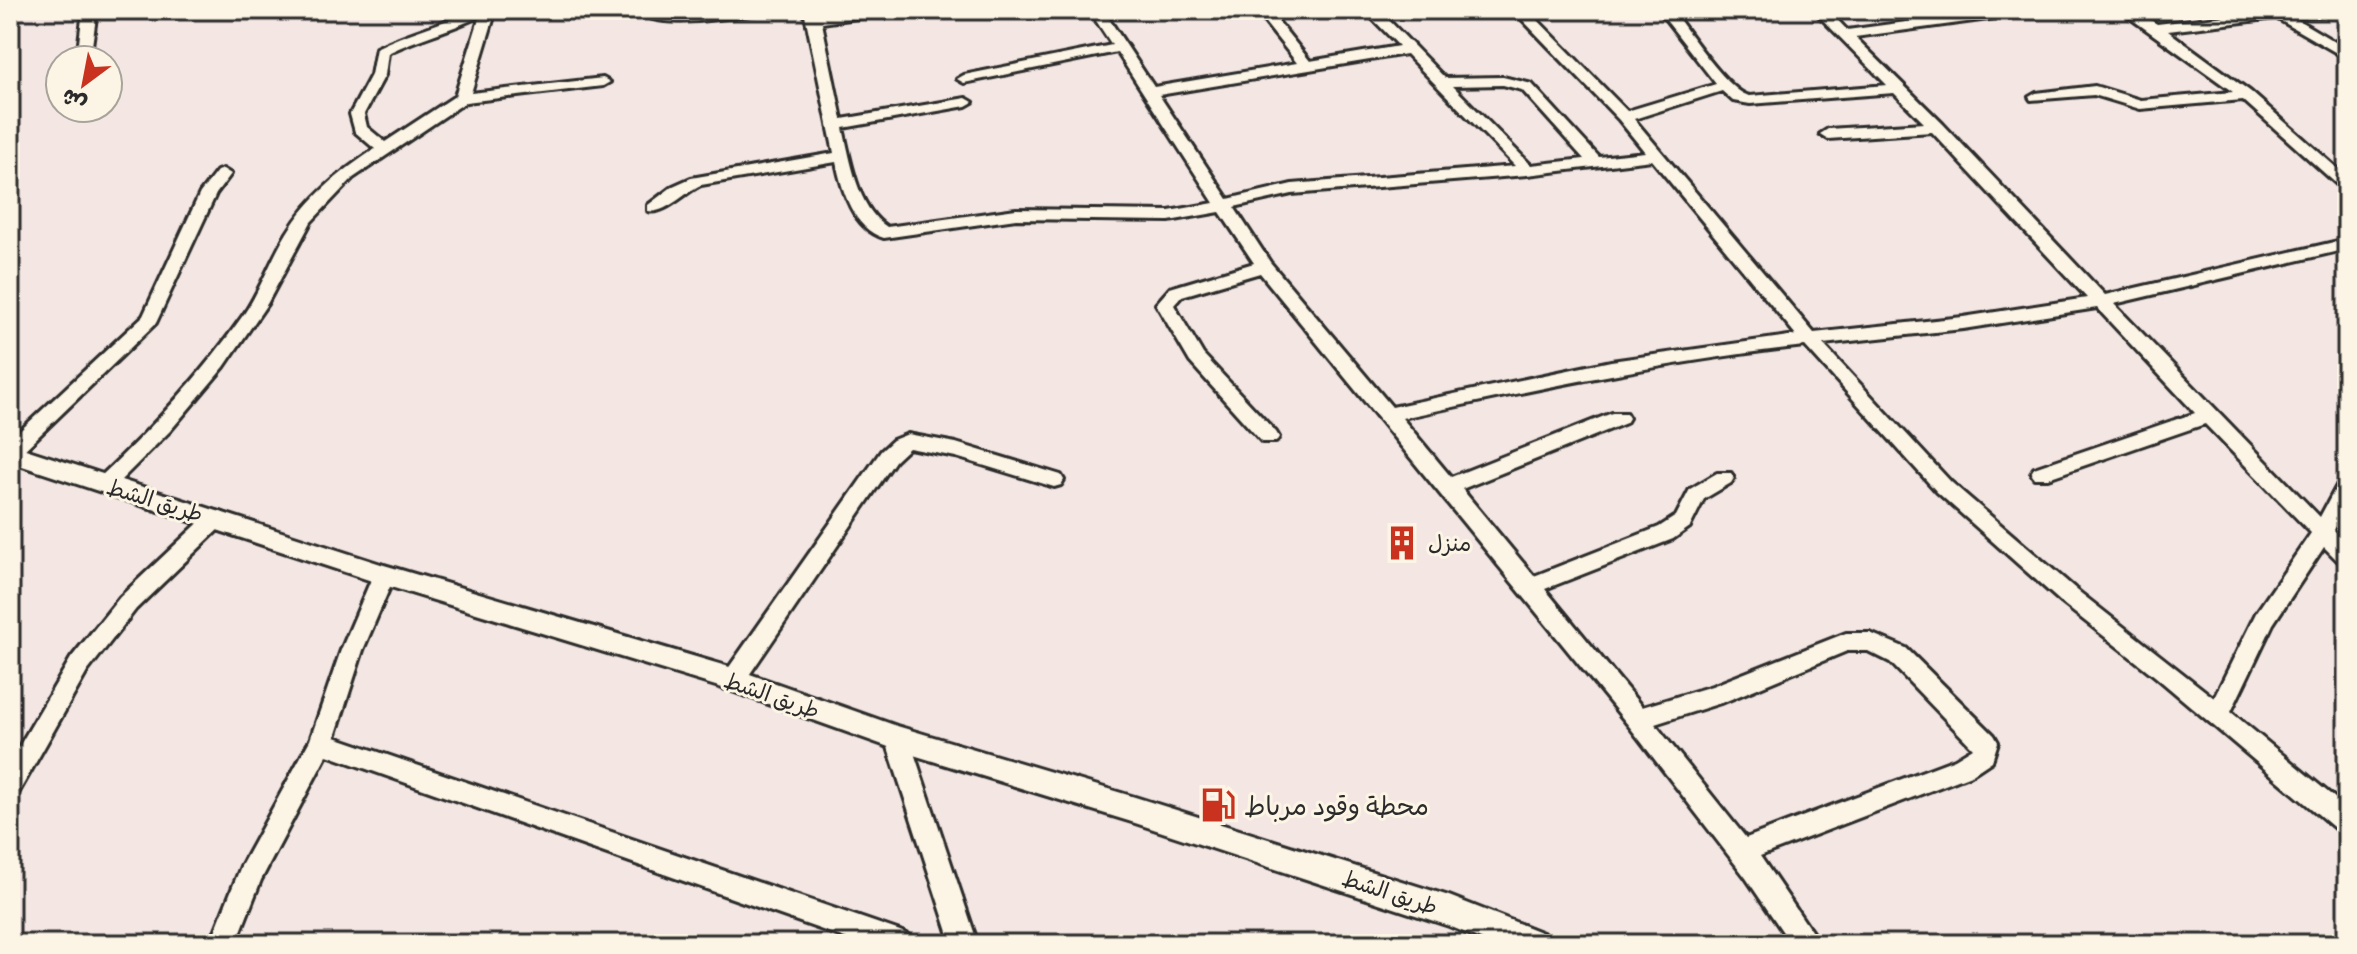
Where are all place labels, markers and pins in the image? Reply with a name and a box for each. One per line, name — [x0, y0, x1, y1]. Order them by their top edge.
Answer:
building icon: منزل — [1383, 524, 1421, 562]
place label: منزل — [1428, 528, 1471, 558]
fuel station icon: محطة وقود مرباط — [1199, 786, 1237, 824]
place label: محطة وقود مرباط — [1244, 788, 1429, 823]

